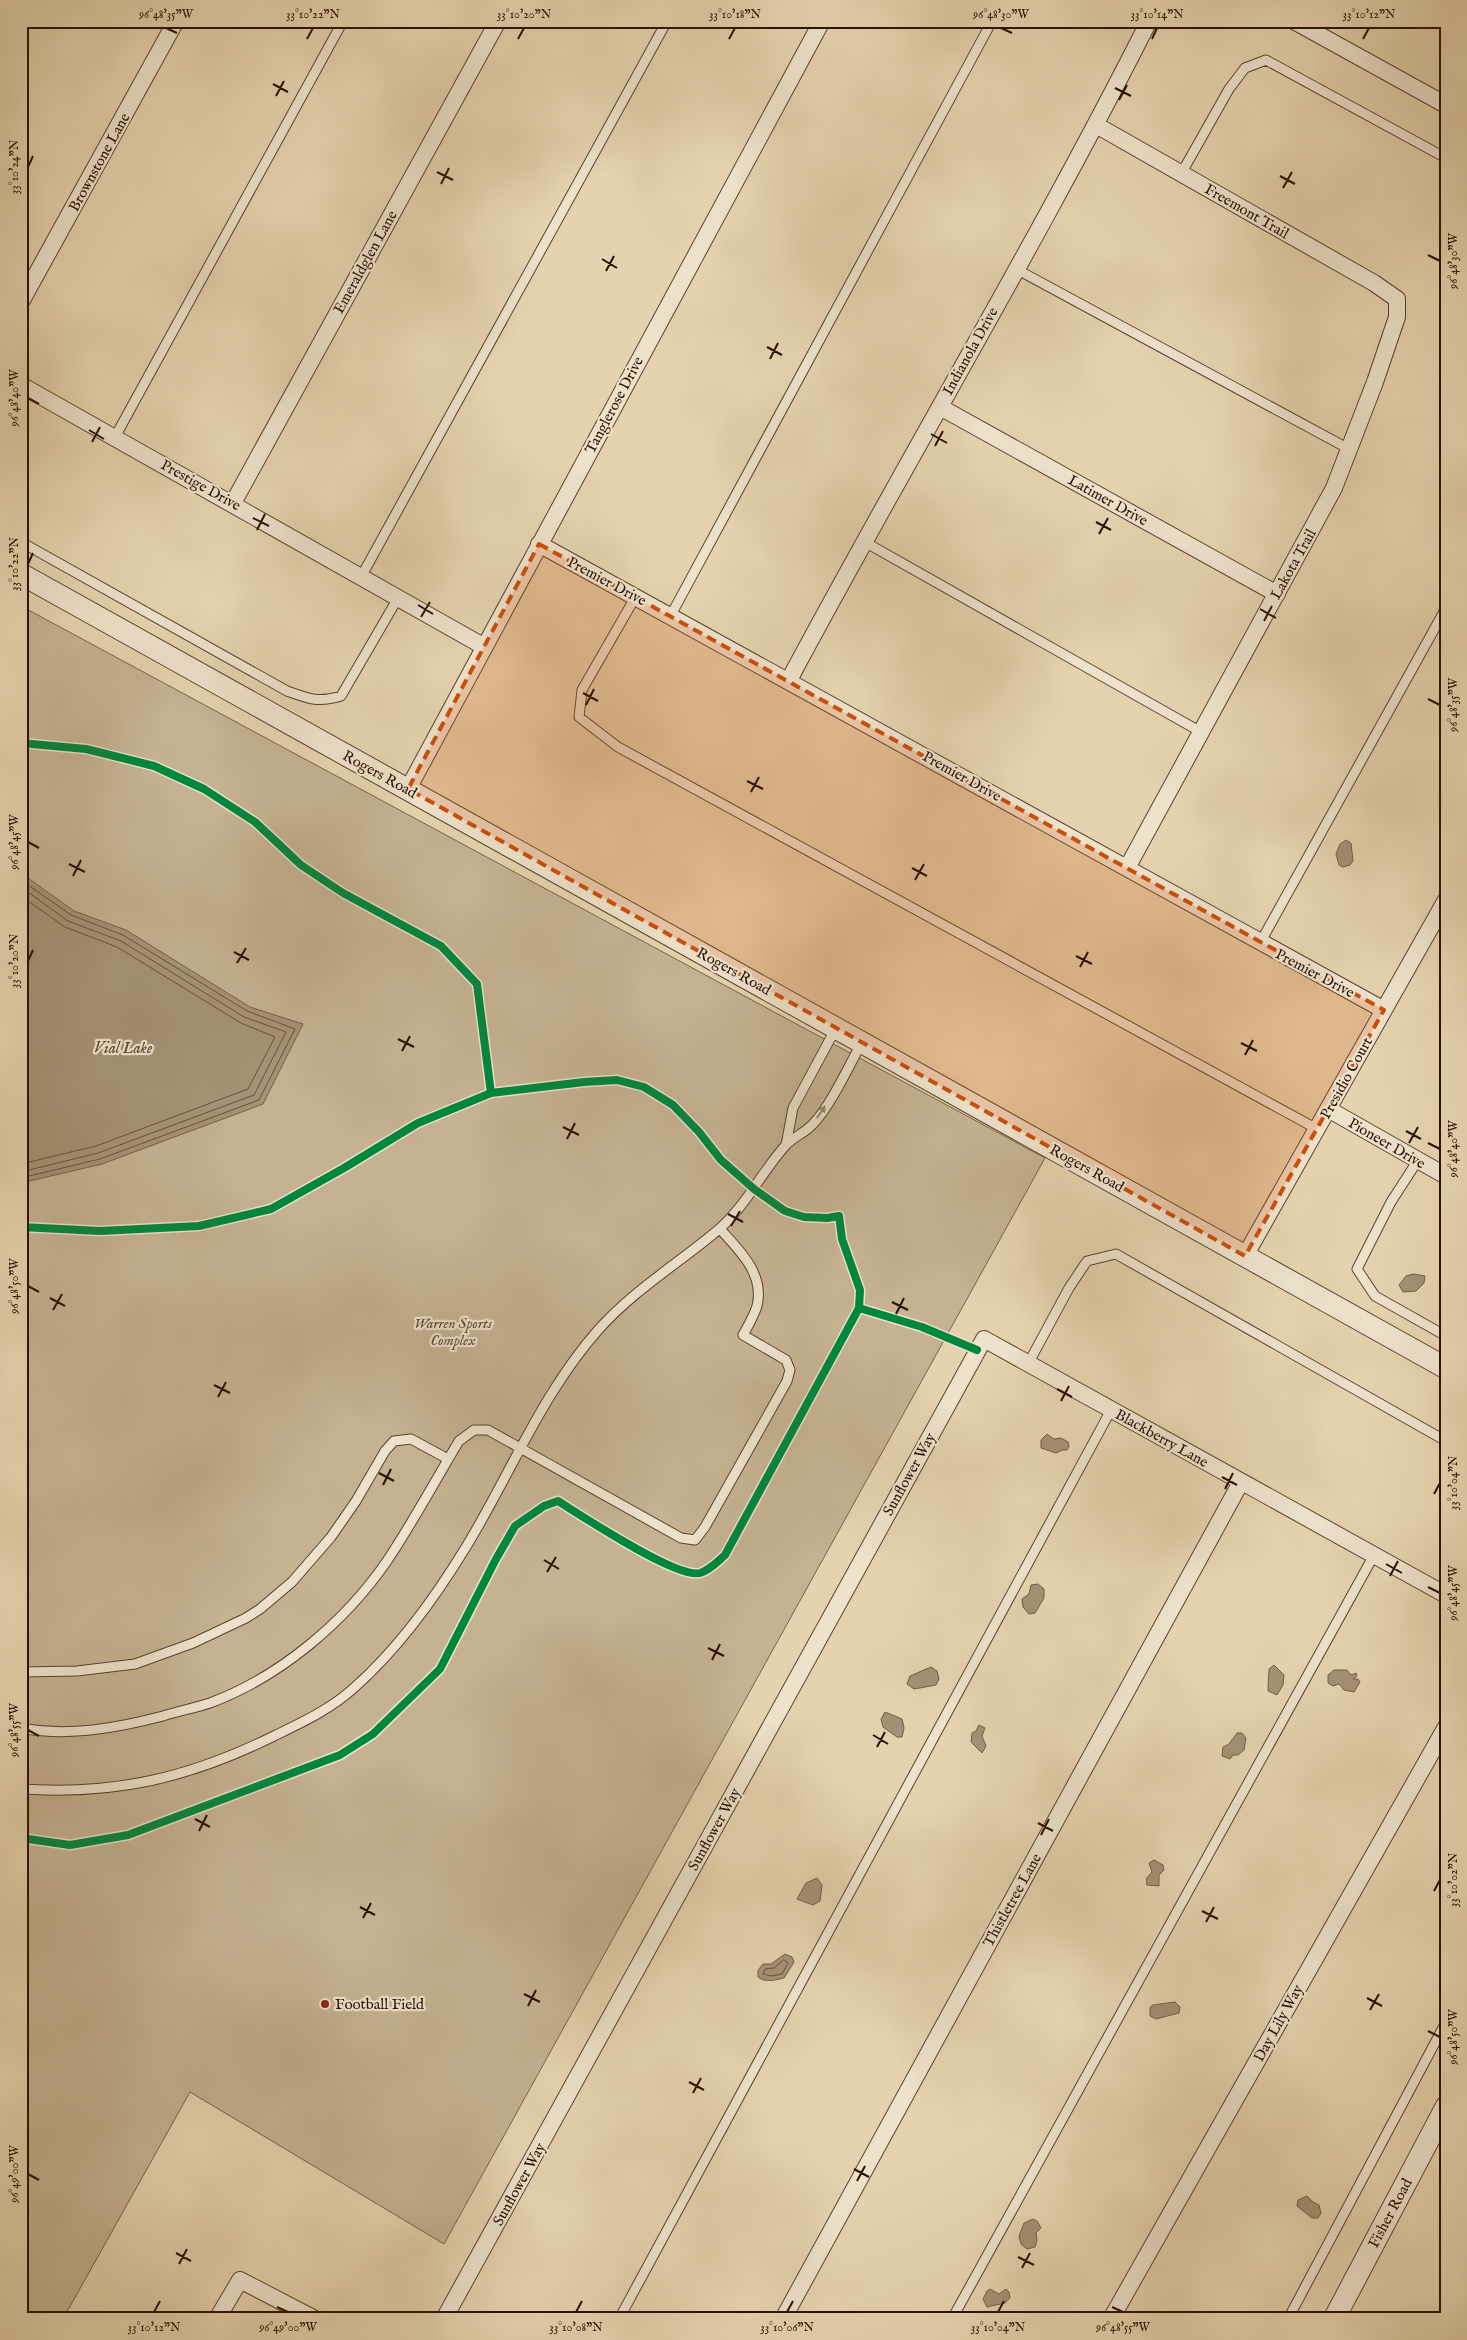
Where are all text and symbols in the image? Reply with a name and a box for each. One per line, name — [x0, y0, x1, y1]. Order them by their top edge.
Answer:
text: 96°48'35"W — [138, 7, 194, 22]
text: 33°10'22"N — [286, 7, 341, 22]
text: 33°10'20"N — [497, 7, 552, 22]
text: 33°10'18"N — [709, 7, 762, 22]
text: 96°48'30"W — [972, 7, 1029, 22]
text: 33°10'14"N — [1130, 7, 1184, 22]
text: 33°10'12"N — [1343, 7, 1396, 22]
street label: Brownstone Lane — [65, 110, 134, 215]
text: 33°10'24"N — [7, 139, 22, 194]
street label: Freemont Trail — [1201, 180, 1293, 244]
street label: Emeraldglen Lane — [329, 207, 402, 317]
text: 96°48'30"W — [1446, 233, 1461, 290]
street label: Indianola Drive — [938, 304, 1002, 399]
street label: Tanglerose Drive — [581, 353, 648, 457]
text: 96°48'40"W — [7, 369, 22, 428]
street label: Prestige Drive — [157, 456, 244, 515]
street label: Latimer Drive — [1064, 471, 1151, 530]
street label: Lakota Trail — [1266, 525, 1321, 603]
text: 33°10'22"N — [7, 536, 22, 591]
street label: Premier Drive — [564, 553, 650, 610]
text: 96°48'35"W — [1446, 677, 1461, 733]
street label: Rogers Road — [339, 746, 421, 803]
street label: Premier Drive — [919, 747, 1005, 806]
text: 96°48'45"W — [7, 814, 22, 871]
text: 33°10'20"N — [7, 933, 22, 988]
street label: Rogers Road — [693, 943, 775, 1000]
street label: Premier Drive — [1272, 945, 1358, 1002]
street label: Presidio Court — [1316, 1034, 1377, 1123]
water label: Vial Lake — [94, 1039, 153, 1059]
one-way arrow — [817, 1106, 826, 1119]
street label: Pioneer Drive — [1345, 1114, 1429, 1173]
text: 96°48'40"W — [1446, 1120, 1461, 1179]
street label: Rogers Road — [1046, 1140, 1128, 1197]
text: 96°48'50"W — [7, 1258, 22, 1315]
park label: Warren Sports Complex — [414, 1314, 493, 1350]
street label: Blackberry Lane — [1112, 1405, 1212, 1472]
street label: Sunflower Way — [879, 1429, 940, 1519]
text: 33°10'04"N — [1446, 1455, 1461, 1510]
text: 96°48'45"W — [1446, 1565, 1461, 1622]
text: 96°48'55"W — [7, 1702, 22, 1758]
street label: Sunflower Way — [684, 1784, 745, 1874]
street label: Thistletree Lane — [979, 1850, 1046, 1950]
text: 33°10'02"N — [1446, 1852, 1461, 1907]
street label: Day Lily Way — [1249, 1981, 1308, 2065]
place label: Football Field — [335, 1995, 425, 2014]
marker: Football Field — [319, 1998, 331, 2010]
text: 96°48'50"W — [1446, 2009, 1461, 2066]
street label: Sunflower Way — [489, 2139, 550, 2229]
text: 96°49'00"W — [7, 2145, 22, 2204]
street label: Fisher Road — [1364, 2174, 1417, 2251]
text: 33°10'12"N — [128, 2320, 181, 2335]
text: 96°49'00"W — [258, 2320, 317, 2335]
text: 33°10'08"N — [549, 2320, 603, 2335]
text: 33°10'06"N — [760, 2320, 814, 2335]
text: 33°10'04"N — [971, 2320, 1026, 2335]
text: 96°48'55"W — [1095, 2320, 1151, 2335]

